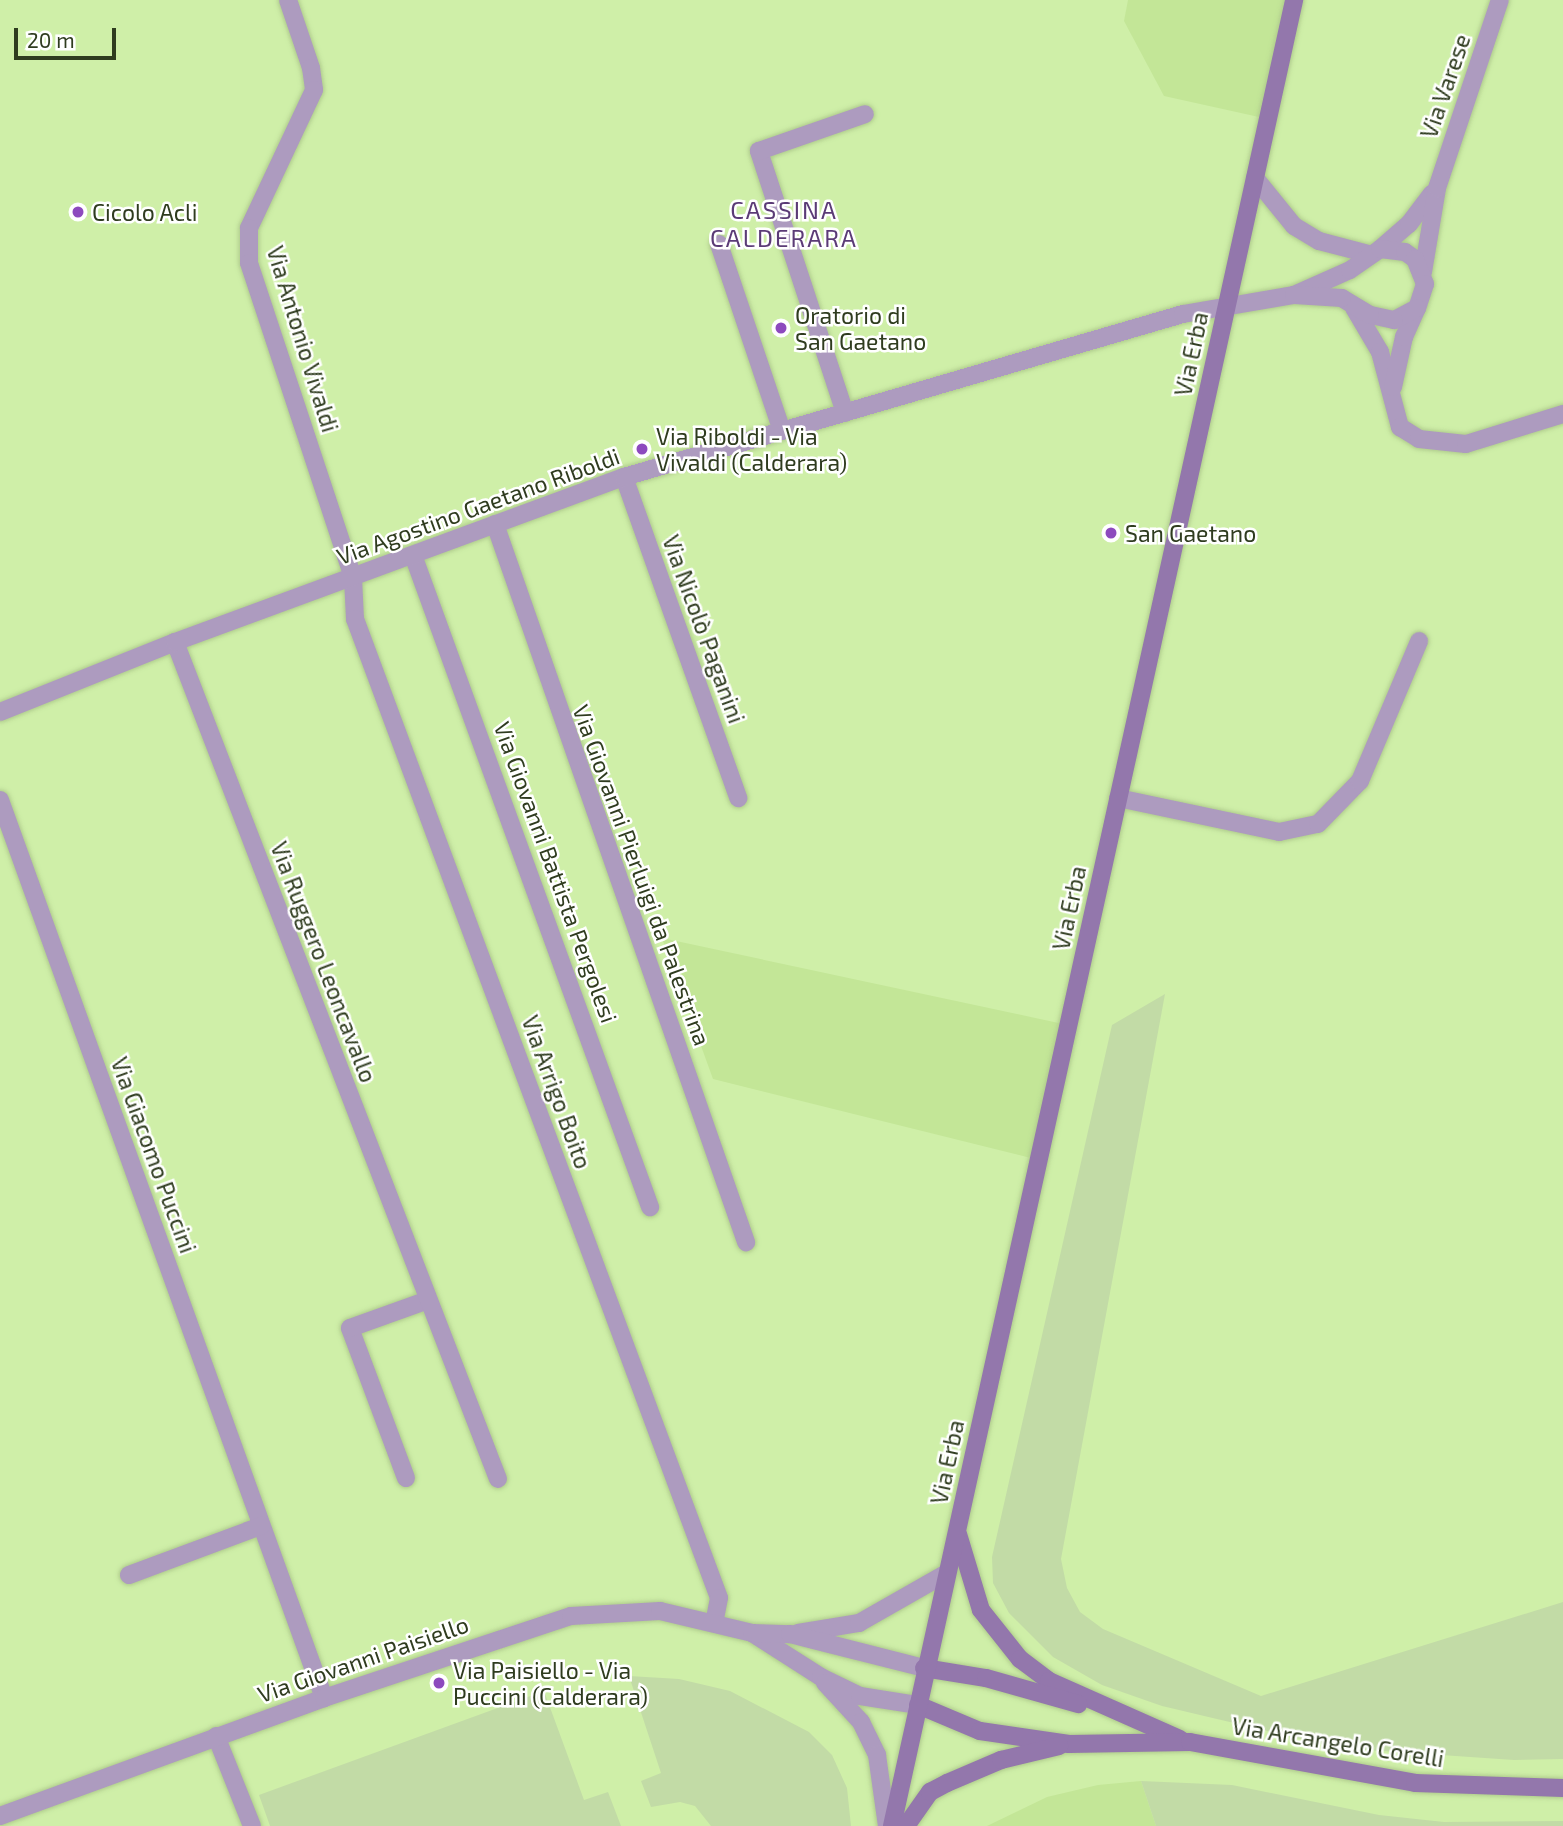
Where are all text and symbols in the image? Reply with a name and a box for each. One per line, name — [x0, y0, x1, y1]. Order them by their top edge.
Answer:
scale bar — [18, 14, 119, 58]
text: 20 m — [27, 27, 75, 52]
street label: Via Varese — [1414, 30, 1476, 142]
district label: CASSINA CALDERARA — [711, 196, 857, 252]
place label: Cicolo Acli — [92, 198, 198, 226]
marker: Cicolo Acli — [70, 204, 86, 220]
street label: Via Antonio Vivaldi — [261, 242, 345, 436]
place label: Oratorio di San Gaetano — [795, 301, 926, 355]
street label: Via Erba — [1169, 309, 1213, 399]
marker: Oratorio di San Gaetano — [773, 320, 789, 336]
place label: Via Riboldi - Via Vivaldi (Calderara) — [656, 422, 847, 476]
marker: Via Riboldi - Via Vivaldi (Calderara) — [634, 441, 650, 457]
street label: Via Agostino Gaetano Riboldi — [333, 442, 623, 570]
place label: San Gaetano — [1125, 519, 1256, 547]
marker: San Gaetano — [1103, 525, 1119, 541]
street label: Via Nicolò Paganini — [657, 531, 751, 727]
street label: Via Giovanni Pierluigi da Palestrina — [567, 701, 717, 1049]
street label: Via Giovanni Battista Pergolesi — [489, 718, 623, 1026]
street label: Via Ruggero Leoncavallo — [265, 838, 383, 1086]
street label: Via Erba — [1047, 863, 1091, 953]
street label: Via Arrigo Boito — [516, 1011, 598, 1173]
street label: Via Giacomo Puccini — [106, 1053, 202, 1257]
street label: Via Erba — [925, 1417, 969, 1507]
street label: Via Giovanni Paisiello — [254, 1610, 472, 1708]
place label: Via Paisiello - Via Puccini (Calderara) — [453, 1656, 648, 1710]
marker: Via Paisiello - Via Puccini (Calderara) — [431, 1675, 447, 1691]
street label: Via Arcangelo Corelli — [1230, 1712, 1446, 1772]

